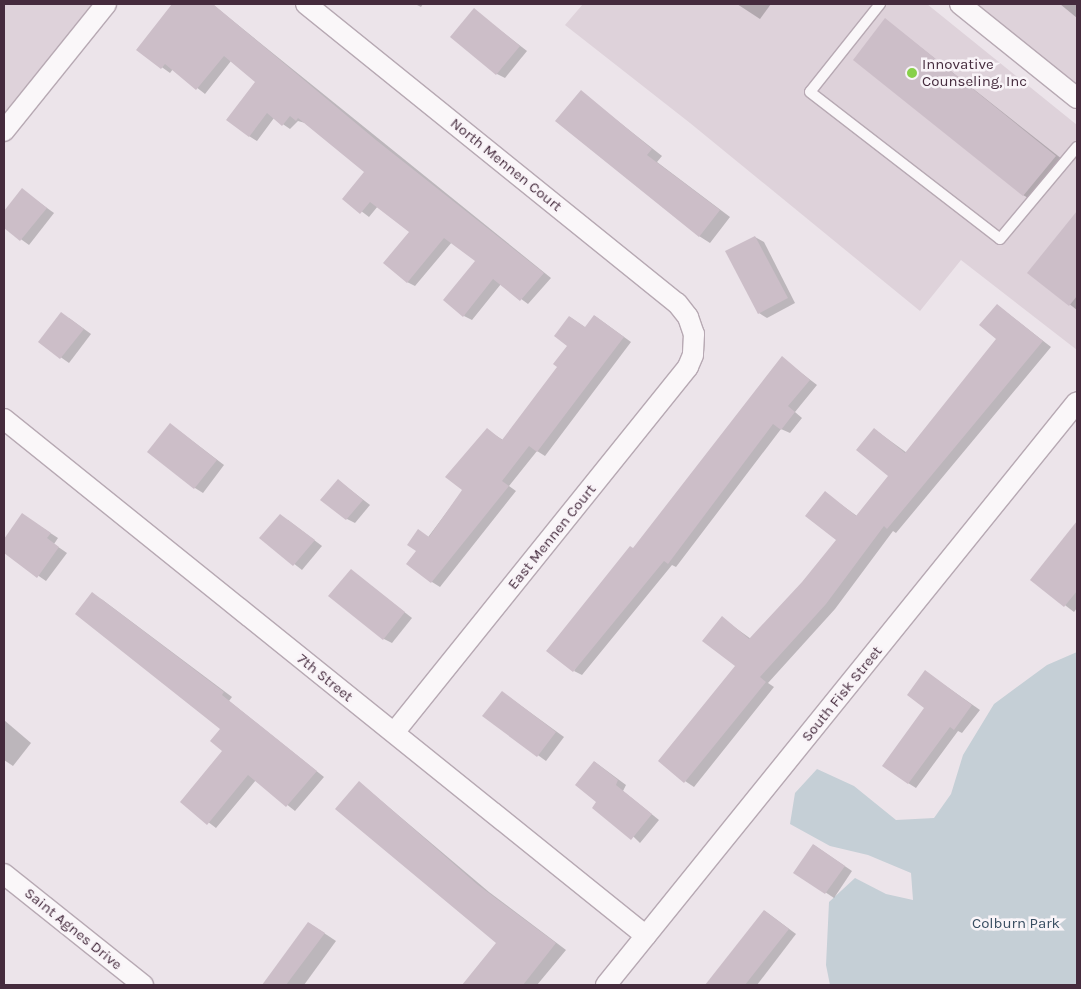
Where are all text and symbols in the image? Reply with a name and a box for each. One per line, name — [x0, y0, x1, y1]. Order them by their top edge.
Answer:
place label: Innovative Counseling, Inc — [922, 55, 1027, 90]
marker: Innovative Counseling, Inc — [906, 67, 918, 79]
street label: North Mennen Court — [447, 114, 565, 216]
street label: East Mennen Court — [504, 481, 600, 593]
street label: South Fisk Street — [798, 642, 886, 746]
street label: 7th Street — [294, 650, 356, 706]
street label: Saint Agnes Drive — [21, 884, 125, 974]
park label: Colburn Park — [972, 915, 1060, 933]

